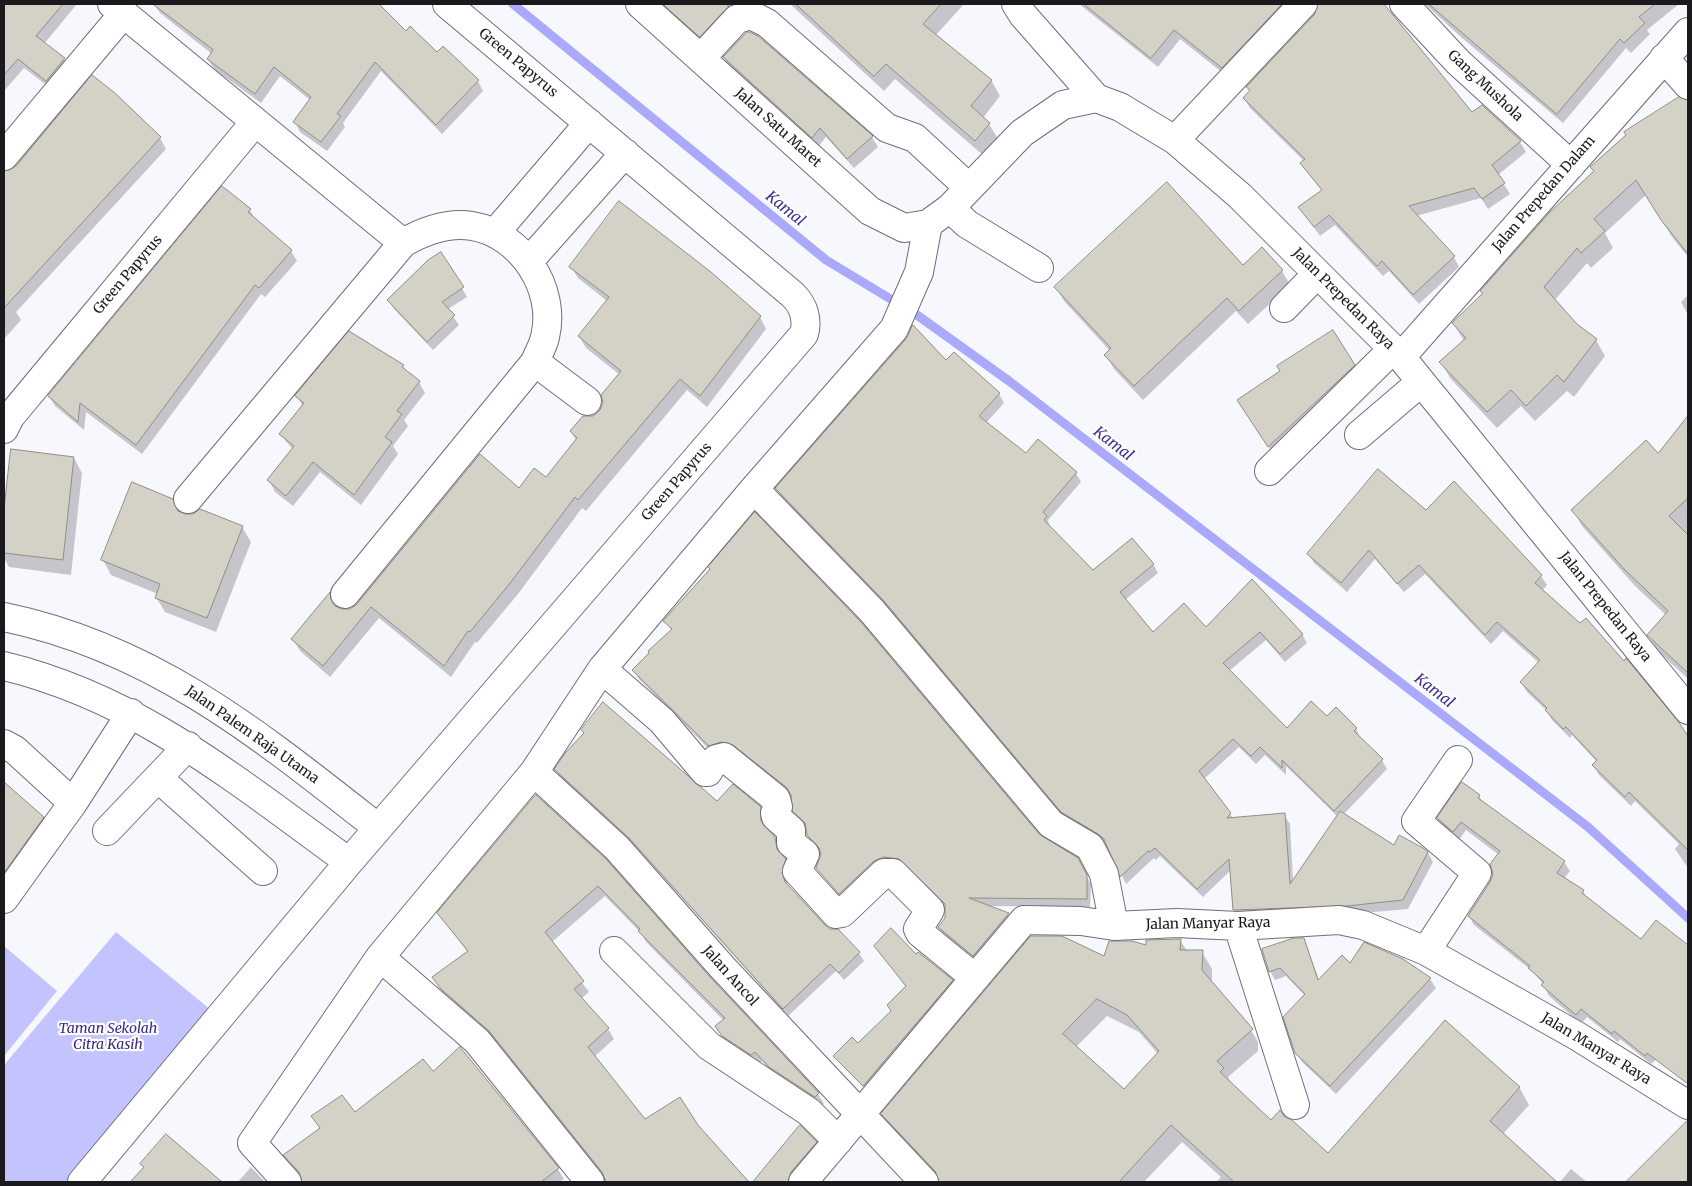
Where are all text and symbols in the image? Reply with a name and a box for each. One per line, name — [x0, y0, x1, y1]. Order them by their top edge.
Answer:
street label: Green Papyrus — [475, 25, 561, 101]
street label: Gang Mushola — [1444, 47, 1526, 125]
street label: Jalan Satu Maret — [731, 85, 825, 171]
street label: Jalan Prepedan Dalam — [1489, 133, 1599, 255]
water label: Kamal — [762, 188, 808, 230]
street label: Green Papyrus — [90, 232, 166, 318]
street label: Jalan Prepedan Raya — [1289, 245, 1397, 353]
water label: Kamal — [1090, 423, 1136, 465]
street label: Green Papyrus — [638, 439, 716, 525]
street label: Jalan Prepedan Raya — [1555, 549, 1655, 665]
water label: Kamal — [1411, 670, 1457, 712]
street label: Jalan Palem Raja Utama — [182, 683, 322, 787]
street label: Jalan Manyar Raya — [1145, 915, 1271, 933]
street label: Jalan Ancol — [699, 942, 761, 1010]
street label: Jalan Manyar Raya — [1538, 1010, 1654, 1088]
park label: Taman Sekolah Citra Kasih — [59, 1021, 157, 1054]

